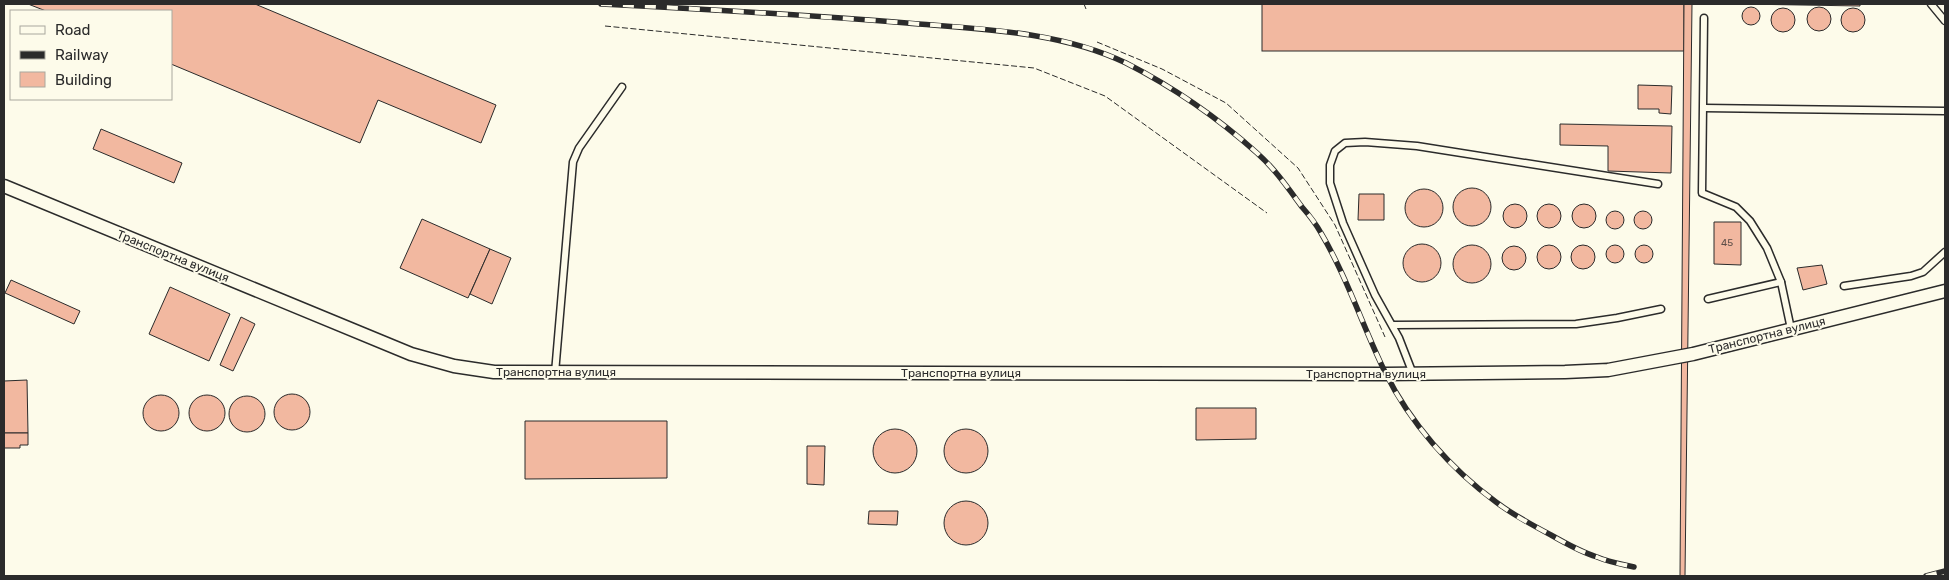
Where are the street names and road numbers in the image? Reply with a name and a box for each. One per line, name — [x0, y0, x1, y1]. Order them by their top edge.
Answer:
street label: Транспортна вулиця — [115, 227, 231, 285]
street label: Транспортна вулиця — [1707, 314, 1827, 356]
street label: Транспортна вулиця — [496, 365, 616, 379]
street label: Транспортна вулиця — [901, 366, 1021, 380]
street label: Транспортна вулиця — [1306, 367, 1426, 381]

